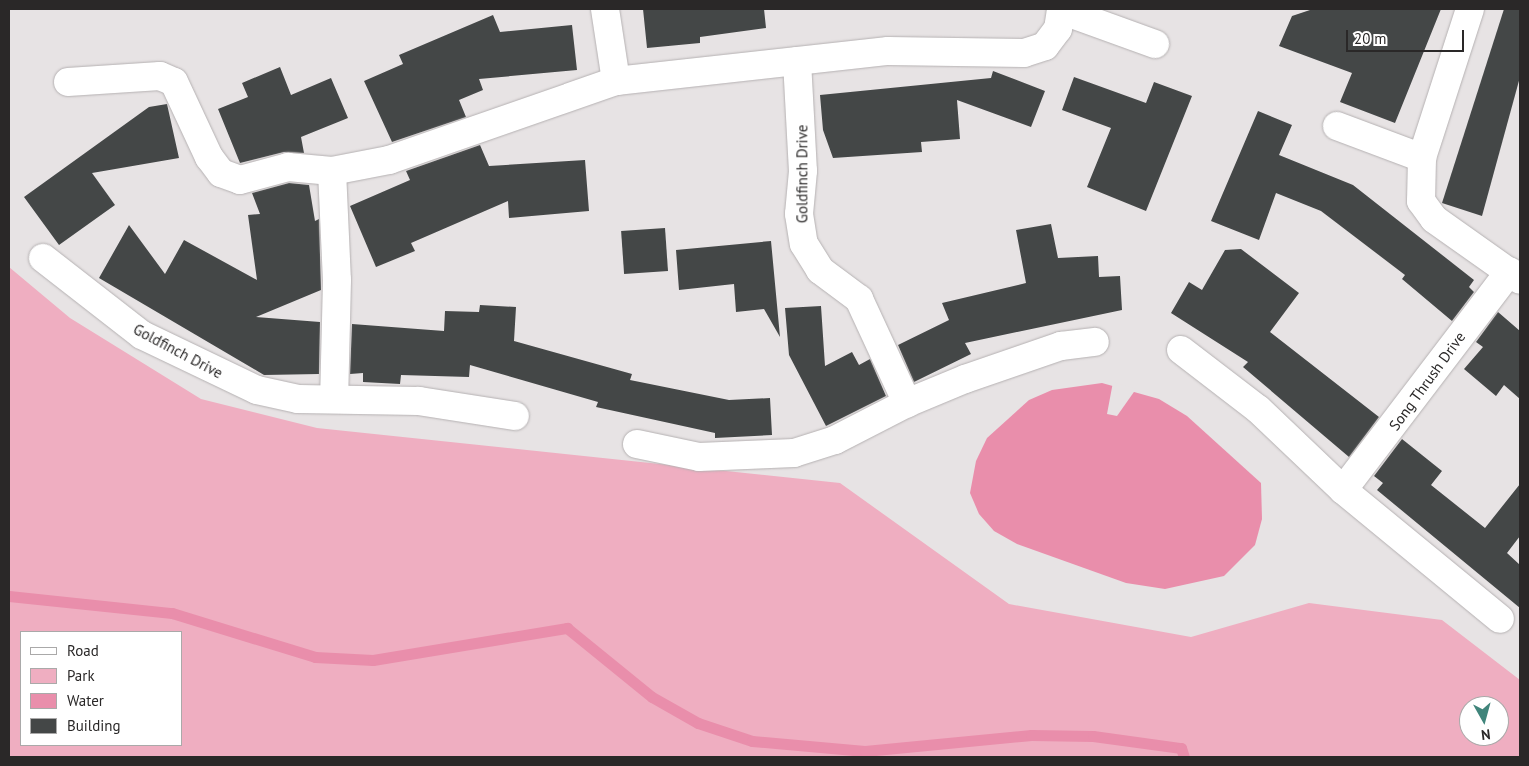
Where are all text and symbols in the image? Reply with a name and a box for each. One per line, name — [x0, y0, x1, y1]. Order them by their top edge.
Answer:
scale bar — [1349, 20, 1466, 52]
text: 20 m — [1354, 29, 1387, 48]
street label: Goldfinch Drive — [793, 125, 811, 223]
street label: Goldfinch Drive — [130, 320, 226, 382]
street label: Song Thrush Drive — [1385, 328, 1469, 434]
legend — [20, 631, 182, 746]
text: Road — [67, 641, 99, 660]
text: Park — [67, 666, 95, 685]
text: Water — [67, 691, 104, 710]
north arrow — [1459, 696, 1509, 746]
text: Building — [67, 716, 121, 735]
text: N — [1480, 725, 1491, 744]

